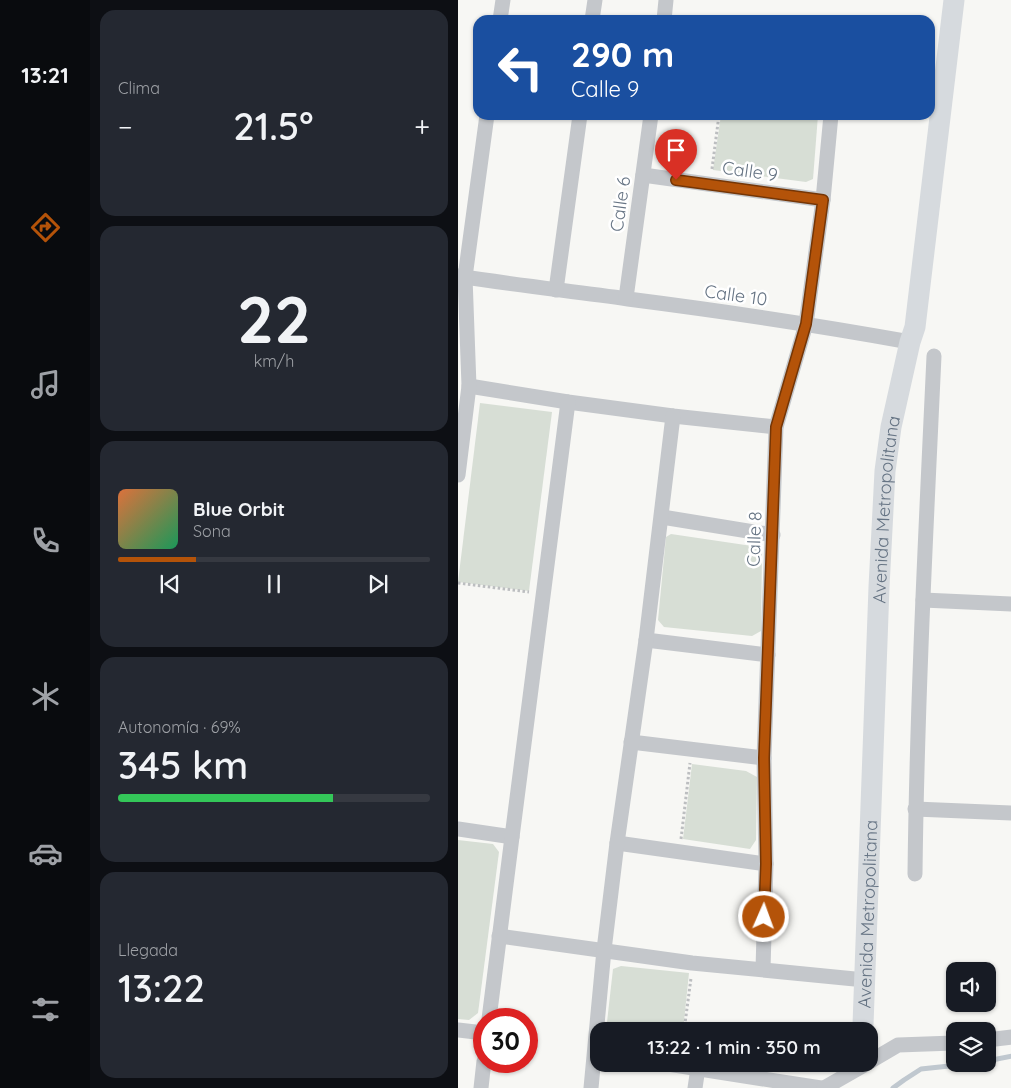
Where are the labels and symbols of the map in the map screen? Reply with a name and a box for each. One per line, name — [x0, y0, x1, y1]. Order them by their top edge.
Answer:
pin — [655, 129, 697, 180]
street label: Calle 9 — [721, 156, 779, 186]
street label: Calle 6 — [605, 175, 635, 233]
street label: Calle 10 — [703, 279, 769, 311]
street label: Avenida Metropolitana — [867, 413, 905, 604]
street label: Calle 8 — [742, 511, 766, 567]
street label: Avenida Metropolitana — [852, 819, 882, 1009]
position arrow — [737, 890, 789, 942]
speed limit sign: 30 — [473, 1008, 538, 1073]

